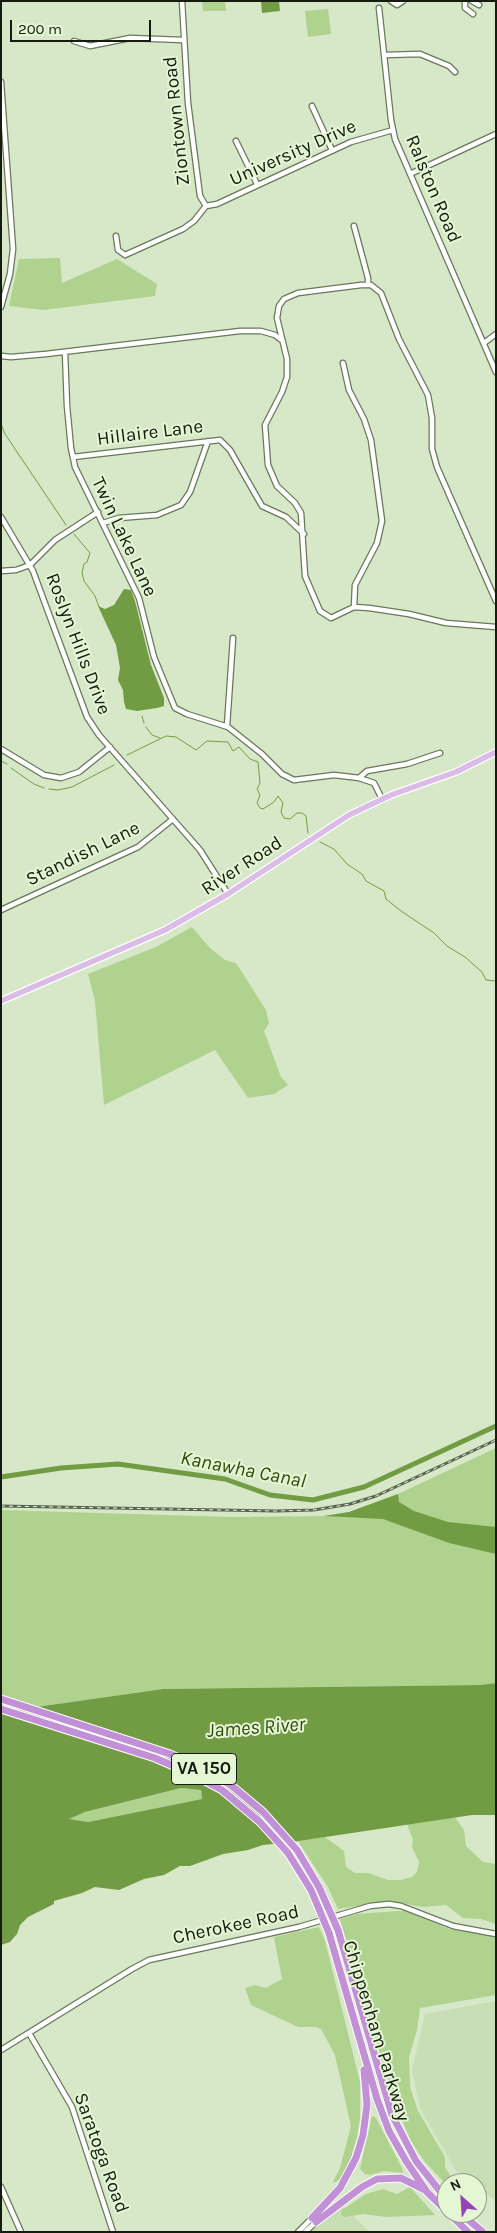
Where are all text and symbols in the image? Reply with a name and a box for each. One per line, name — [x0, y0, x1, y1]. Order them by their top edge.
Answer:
scale bar — [12, 10, 154, 42]
text: 200 m — [18, 20, 62, 38]
street label: Ziontown Road — [159, 55, 195, 187]
street label: University Drive — [226, 115, 360, 191]
street label: Ralston Road — [400, 132, 466, 246]
street label: Hillaire Lane — [96, 415, 204, 451]
street label: Twin Lake Lane — [86, 474, 162, 600]
street label: Roslyn Hills Drive — [40, 570, 116, 718]
street label: Standish Lane — [22, 817, 144, 891]
street label: River Road — [197, 831, 287, 901]
water label: Kanawha Canal — [178, 1446, 308, 1494]
water label: James River — [206, 1713, 306, 1743]
road number: VA 150 — [172, 1754, 236, 1785]
street label: Cherokee Road — [171, 1900, 301, 1950]
street label: Chippenham Parkway — [338, 1938, 414, 2124]
street label: Saratoga Road — [69, 2090, 133, 2216]
north arrow — [437, 2173, 487, 2223]
text: N — [447, 2175, 464, 2195]

